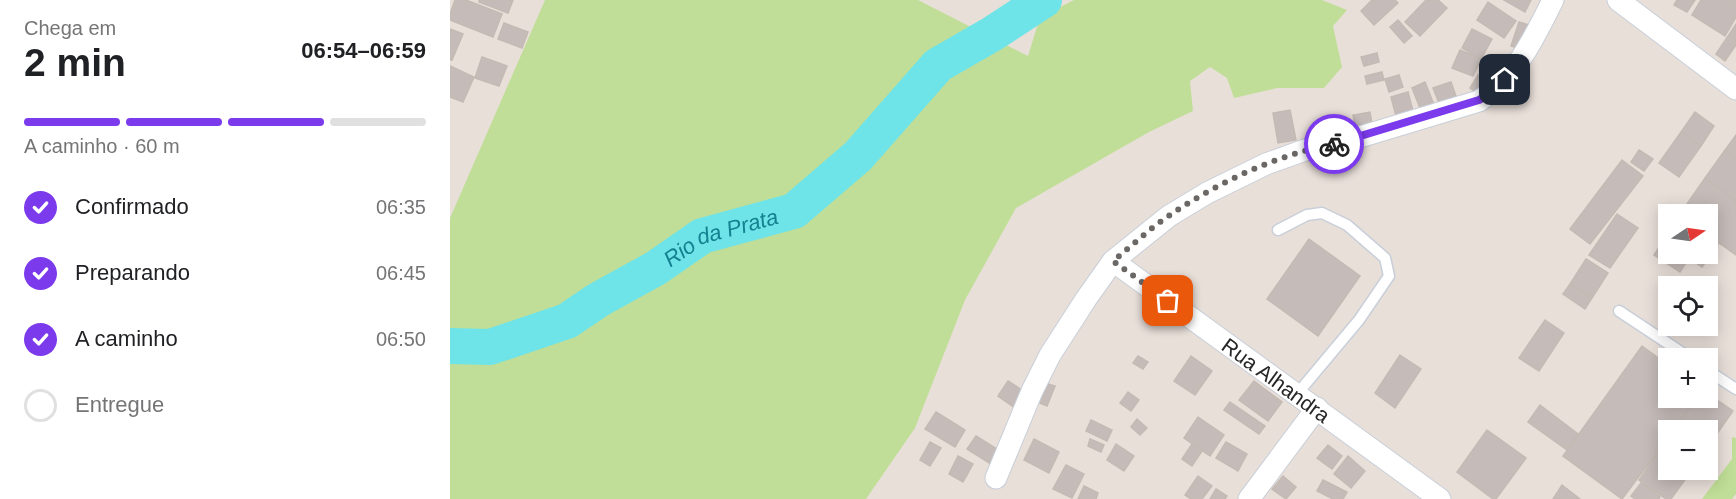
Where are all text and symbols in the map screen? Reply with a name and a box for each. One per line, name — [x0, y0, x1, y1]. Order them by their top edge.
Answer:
text: Chega em — [24, 17, 116, 39]
text: 06:54–06:59 — [301, 38, 426, 63]
text: 2 min — [24, 41, 126, 84]
pin — [1479, 54, 1530, 105]
icon: home — [1488, 63, 1521, 96]
courier — [1304, 114, 1364, 174]
icon: bike — [1318, 128, 1351, 161]
text: A caminho · 60 m — [24, 135, 180, 157]
icon: check — [24, 191, 57, 224]
text: Confirmado — [75, 194, 189, 219]
text: 06:35 — [376, 196, 426, 218]
water label: Rio da Prata — [659, 203, 781, 272]
north arrow — [1658, 204, 1718, 264]
map controls — [1658, 204, 1718, 480]
icon: check — [24, 257, 57, 290]
text: Preparando — [75, 260, 190, 285]
text: 06:45 — [376, 262, 426, 284]
pin — [1142, 275, 1193, 326]
button: locate — [1658, 276, 1718, 336]
icon: bag — [1151, 284, 1184, 317]
icon: check — [24, 323, 57, 356]
text: A caminho — [75, 326, 178, 351]
text: 06:50 — [376, 328, 426, 350]
street label: Rua Alhandra — [1218, 333, 1335, 427]
button: + — [1658, 348, 1718, 408]
text: Entregue — [75, 392, 164, 417]
button: − — [1658, 420, 1718, 480]

